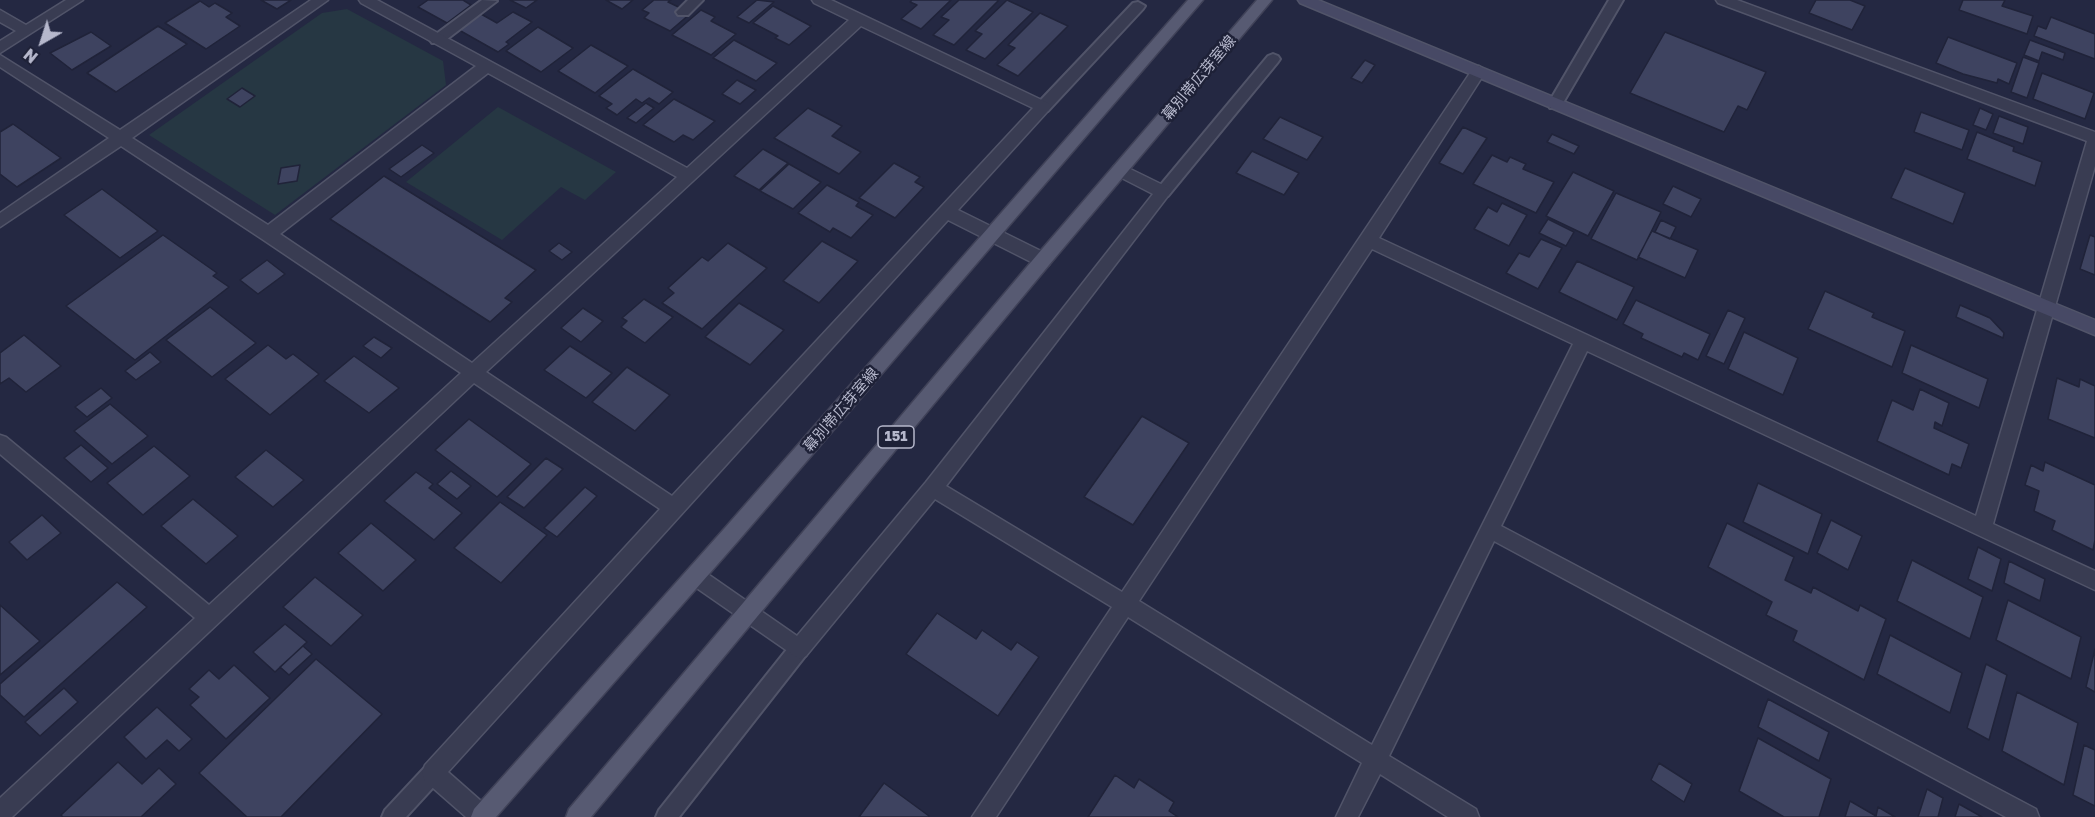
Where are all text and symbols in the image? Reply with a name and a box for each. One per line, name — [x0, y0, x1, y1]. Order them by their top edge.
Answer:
north arrow — [12, 12, 72, 72]
street label: 幕別帯広芽室線 — [1158, 32, 1240, 124]
text: N — [20, 44, 42, 68]
street label: 幕別帯広芽室線 — [800, 364, 882, 456]
road number: 151 — [878, 426, 914, 448]

